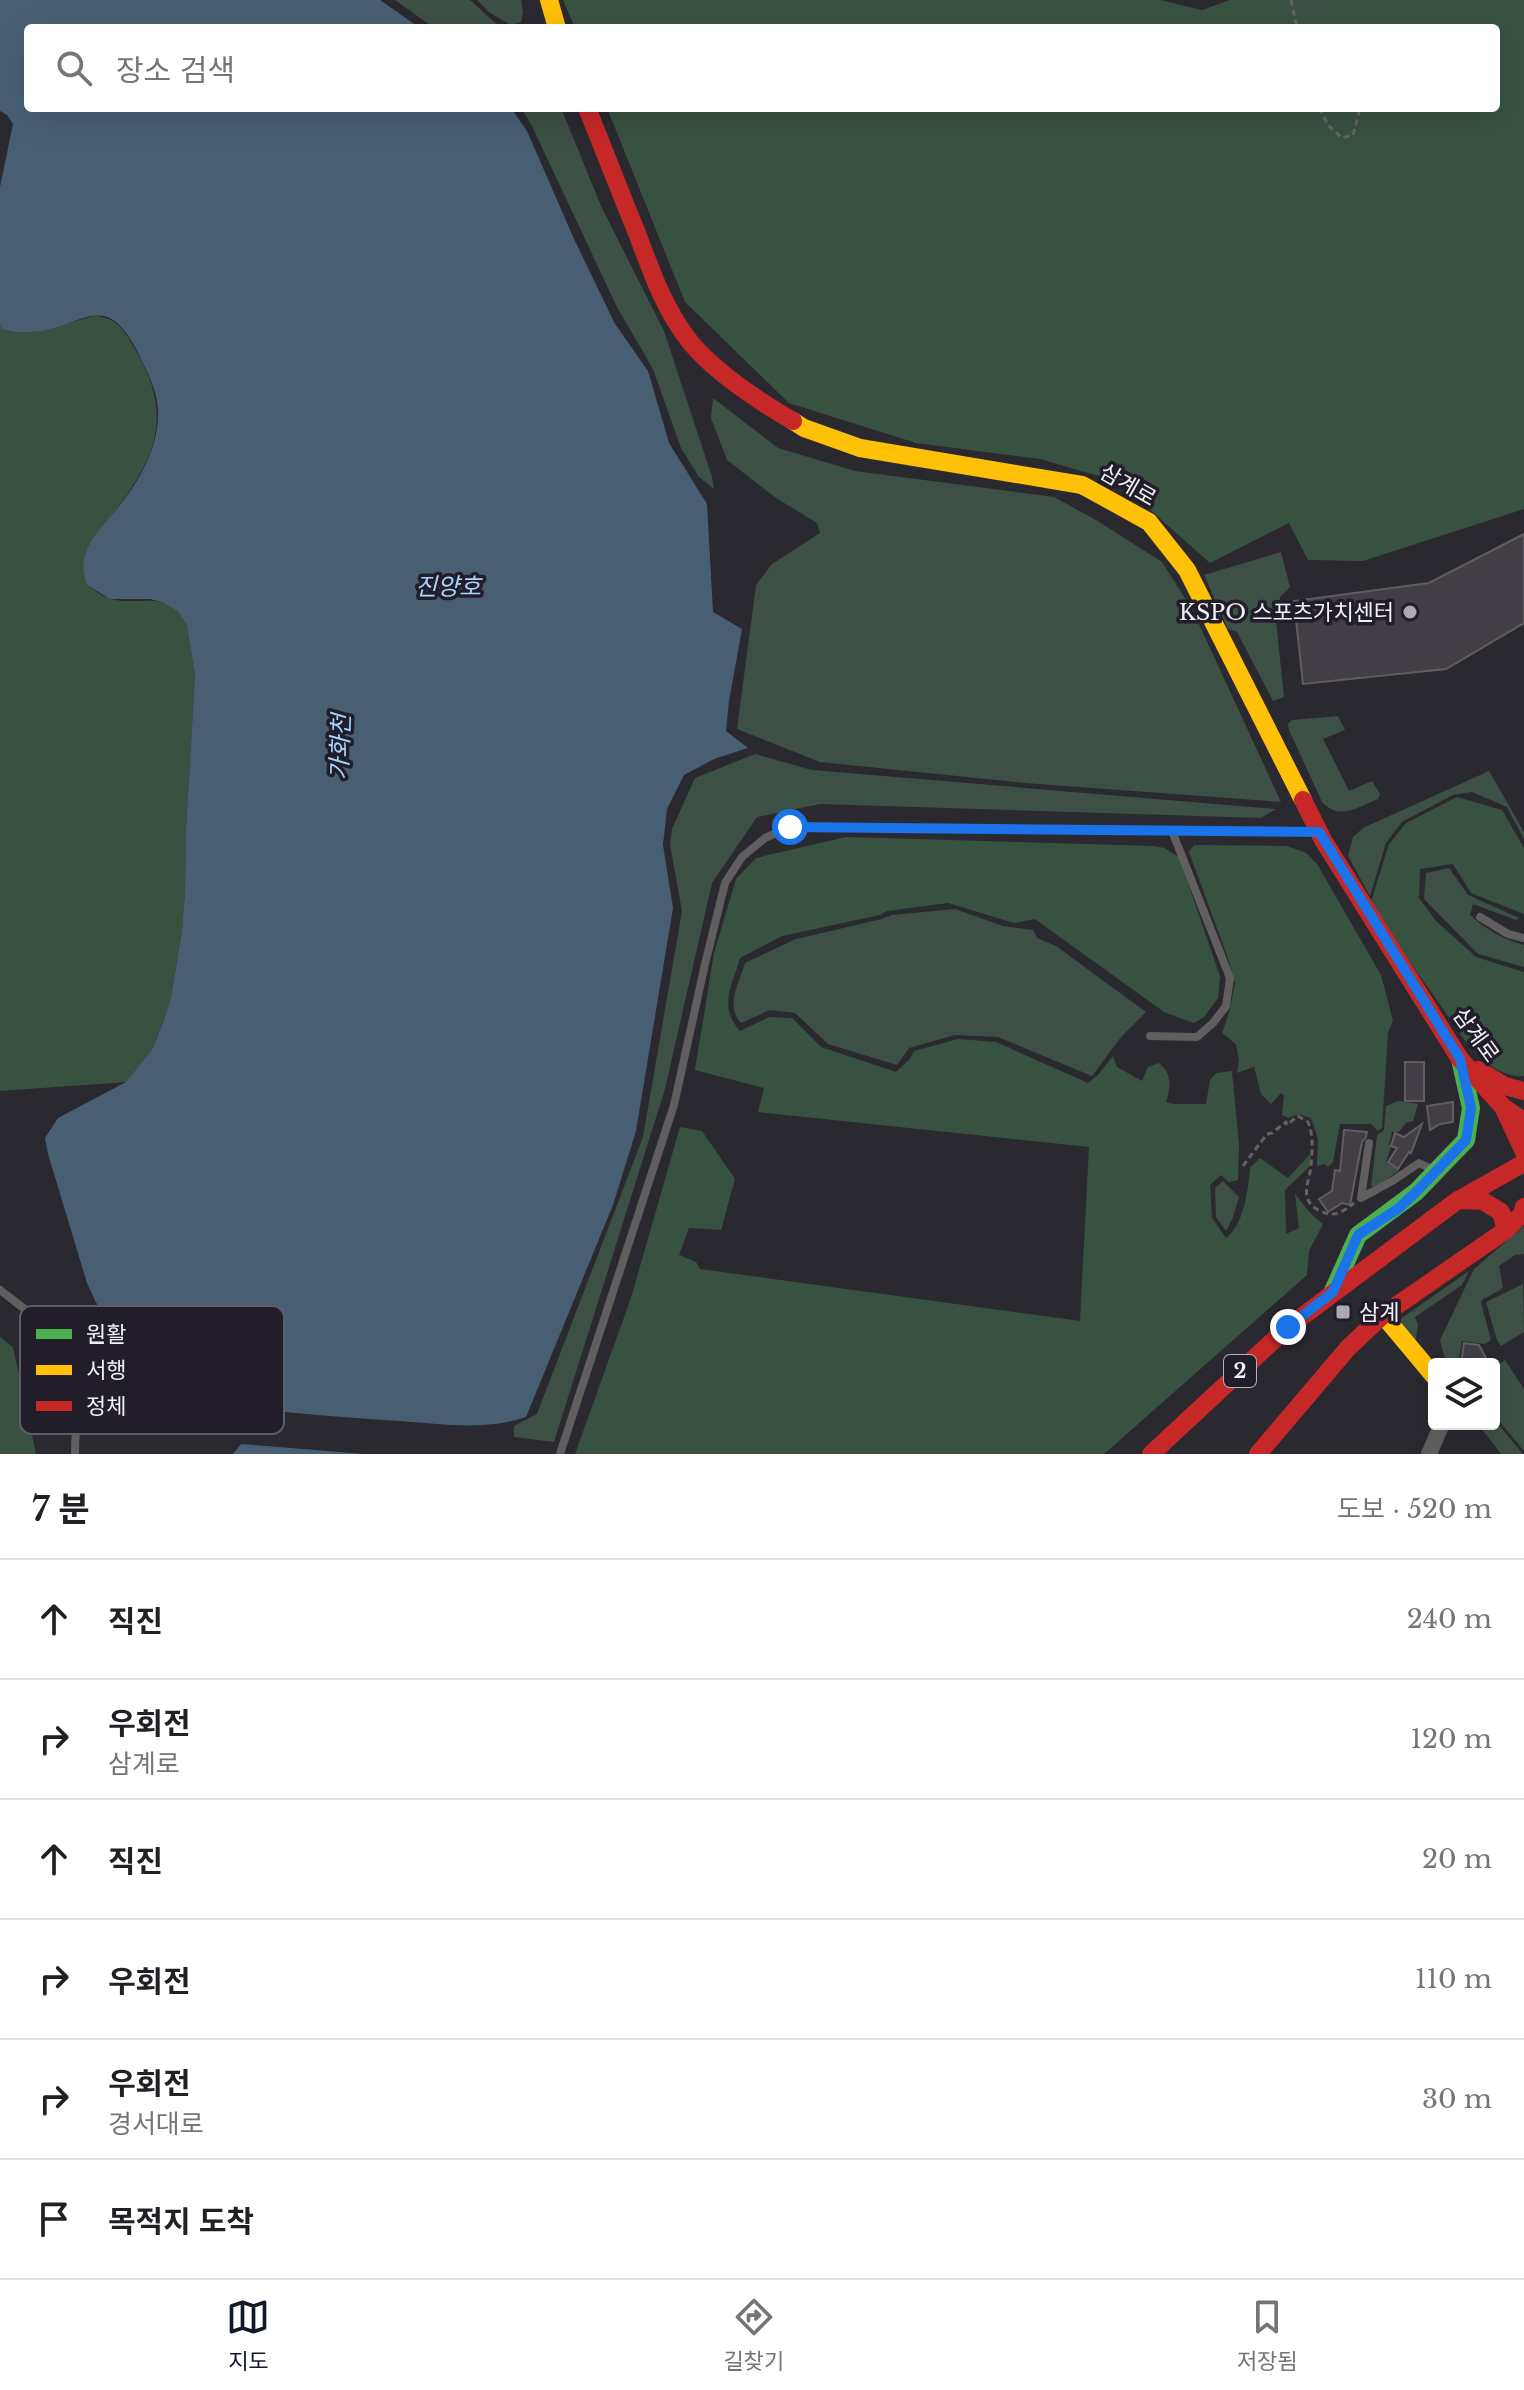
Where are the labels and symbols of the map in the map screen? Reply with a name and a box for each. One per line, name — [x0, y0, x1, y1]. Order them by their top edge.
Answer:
street label: 삼계로 — [1095, 458, 1161, 512]
water label: 진양호 — [415, 572, 483, 601]
place label: KSPO 스포츠가치센터 — [1179, 599, 1394, 626]
marker: KSPO 스포츠가치센터 — [1401, 603, 1419, 621]
water label: 가화천 — [324, 710, 356, 781]
route start — [772, 809, 808, 845]
street label: 삼계로 — [1447, 1002, 1505, 1068]
place label: 삼계 — [1359, 1299, 1399, 1326]
marker: 삼계 — [1334, 1303, 1352, 1321]
legend — [20, 1306, 284, 1434]
route end — [1270, 1309, 1306, 1345]
text: 원활 — [86, 1321, 126, 1348]
road number: 2 — [1224, 1355, 1256, 1387]
text: 서행 — [86, 1357, 126, 1384]
text: 정체 — [86, 1393, 126, 1420]

